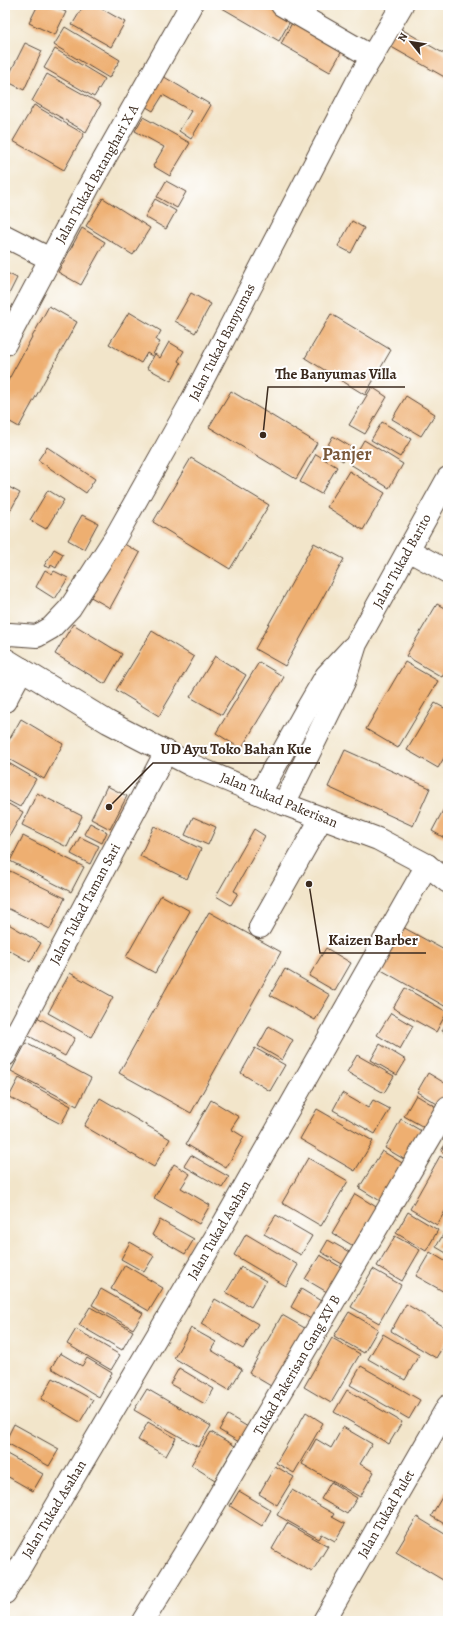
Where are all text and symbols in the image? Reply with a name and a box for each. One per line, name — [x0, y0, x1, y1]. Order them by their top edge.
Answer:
north arrow — [391, 22, 431, 62]
text: N — [394, 30, 411, 44]
street label: Jalan Tukad Batanghari X A — [51, 100, 144, 247]
street label: Jalan Tukad Banyumas — [184, 280, 260, 404]
callout: The Banyumas Villa — [268, 360, 405, 387]
text: The Banyumas Villa — [275, 364, 398, 384]
district label: Panjer — [322, 442, 372, 466]
street label: Jalan Tukad Barito — [368, 510, 436, 612]
callout: UD Ayu Toko Bahan Kue — [153, 736, 320, 763]
text: UD Ayu Toko Bahan Kue — [161, 739, 311, 759]
street label: Jalan Tukad Pakerisan — [217, 768, 341, 832]
street label: Jalan Tukad Taman Sari — [45, 840, 125, 968]
callout: Kaizen Barber — [320, 926, 426, 953]
text: Kaizen Barber — [328, 930, 418, 950]
street label: Jalan Tukad Asahan — [183, 1177, 255, 1283]
street label: Tukad Pakerisan Gang XV B — [249, 1291, 345, 1439]
street label: Jalan Tukad Asahan — [17, 1456, 91, 1562]
street label: Jalan Tukad Pulet — [353, 1466, 419, 1562]

